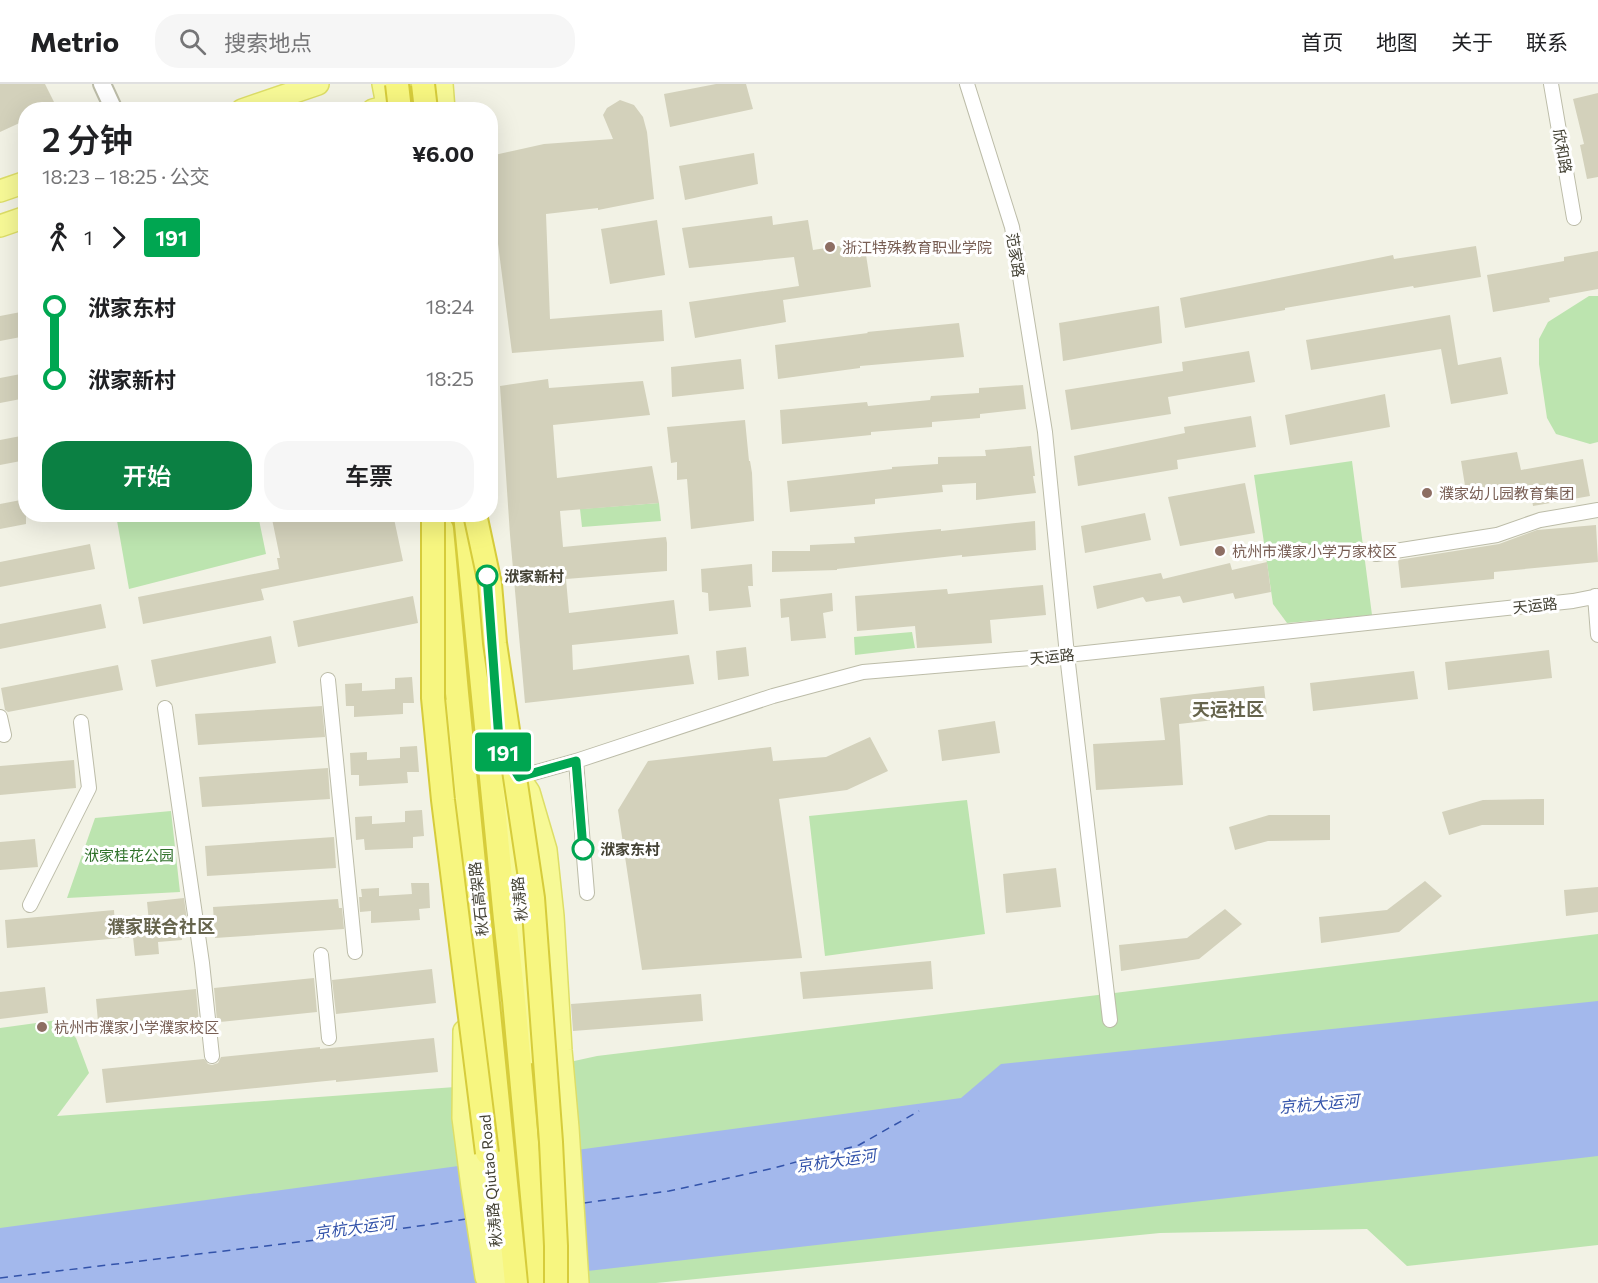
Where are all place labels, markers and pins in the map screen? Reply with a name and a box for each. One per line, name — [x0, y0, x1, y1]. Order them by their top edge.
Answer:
place label: 浙江特殊教育职业学院 — [842, 238, 992, 256]
marker: 浙江特殊教育职业学院 — [823, 240, 837, 254]
place label: 濮家幼儿园教育集团 — [1439, 484, 1574, 502]
marker: 濮家幼儿园教育集团 — [1420, 486, 1434, 500]
place label: 杭州市濮家小学万家校区 — [1232, 542, 1397, 560]
marker: 杭州市濮家小学万家校区 — [1213, 544, 1227, 558]
marker: 洑家新村 — [476, 565, 498, 587]
place label: 洑家新村 — [504, 567, 564, 585]
marker: 洑家东村 — [572, 838, 594, 860]
place label: 洑家东村 — [600, 840, 660, 858]
place label: 杭州市濮家小学濮家校区 — [54, 1018, 219, 1036]
marker: 杭州市濮家小学濮家校区 — [35, 1020, 49, 1034]

